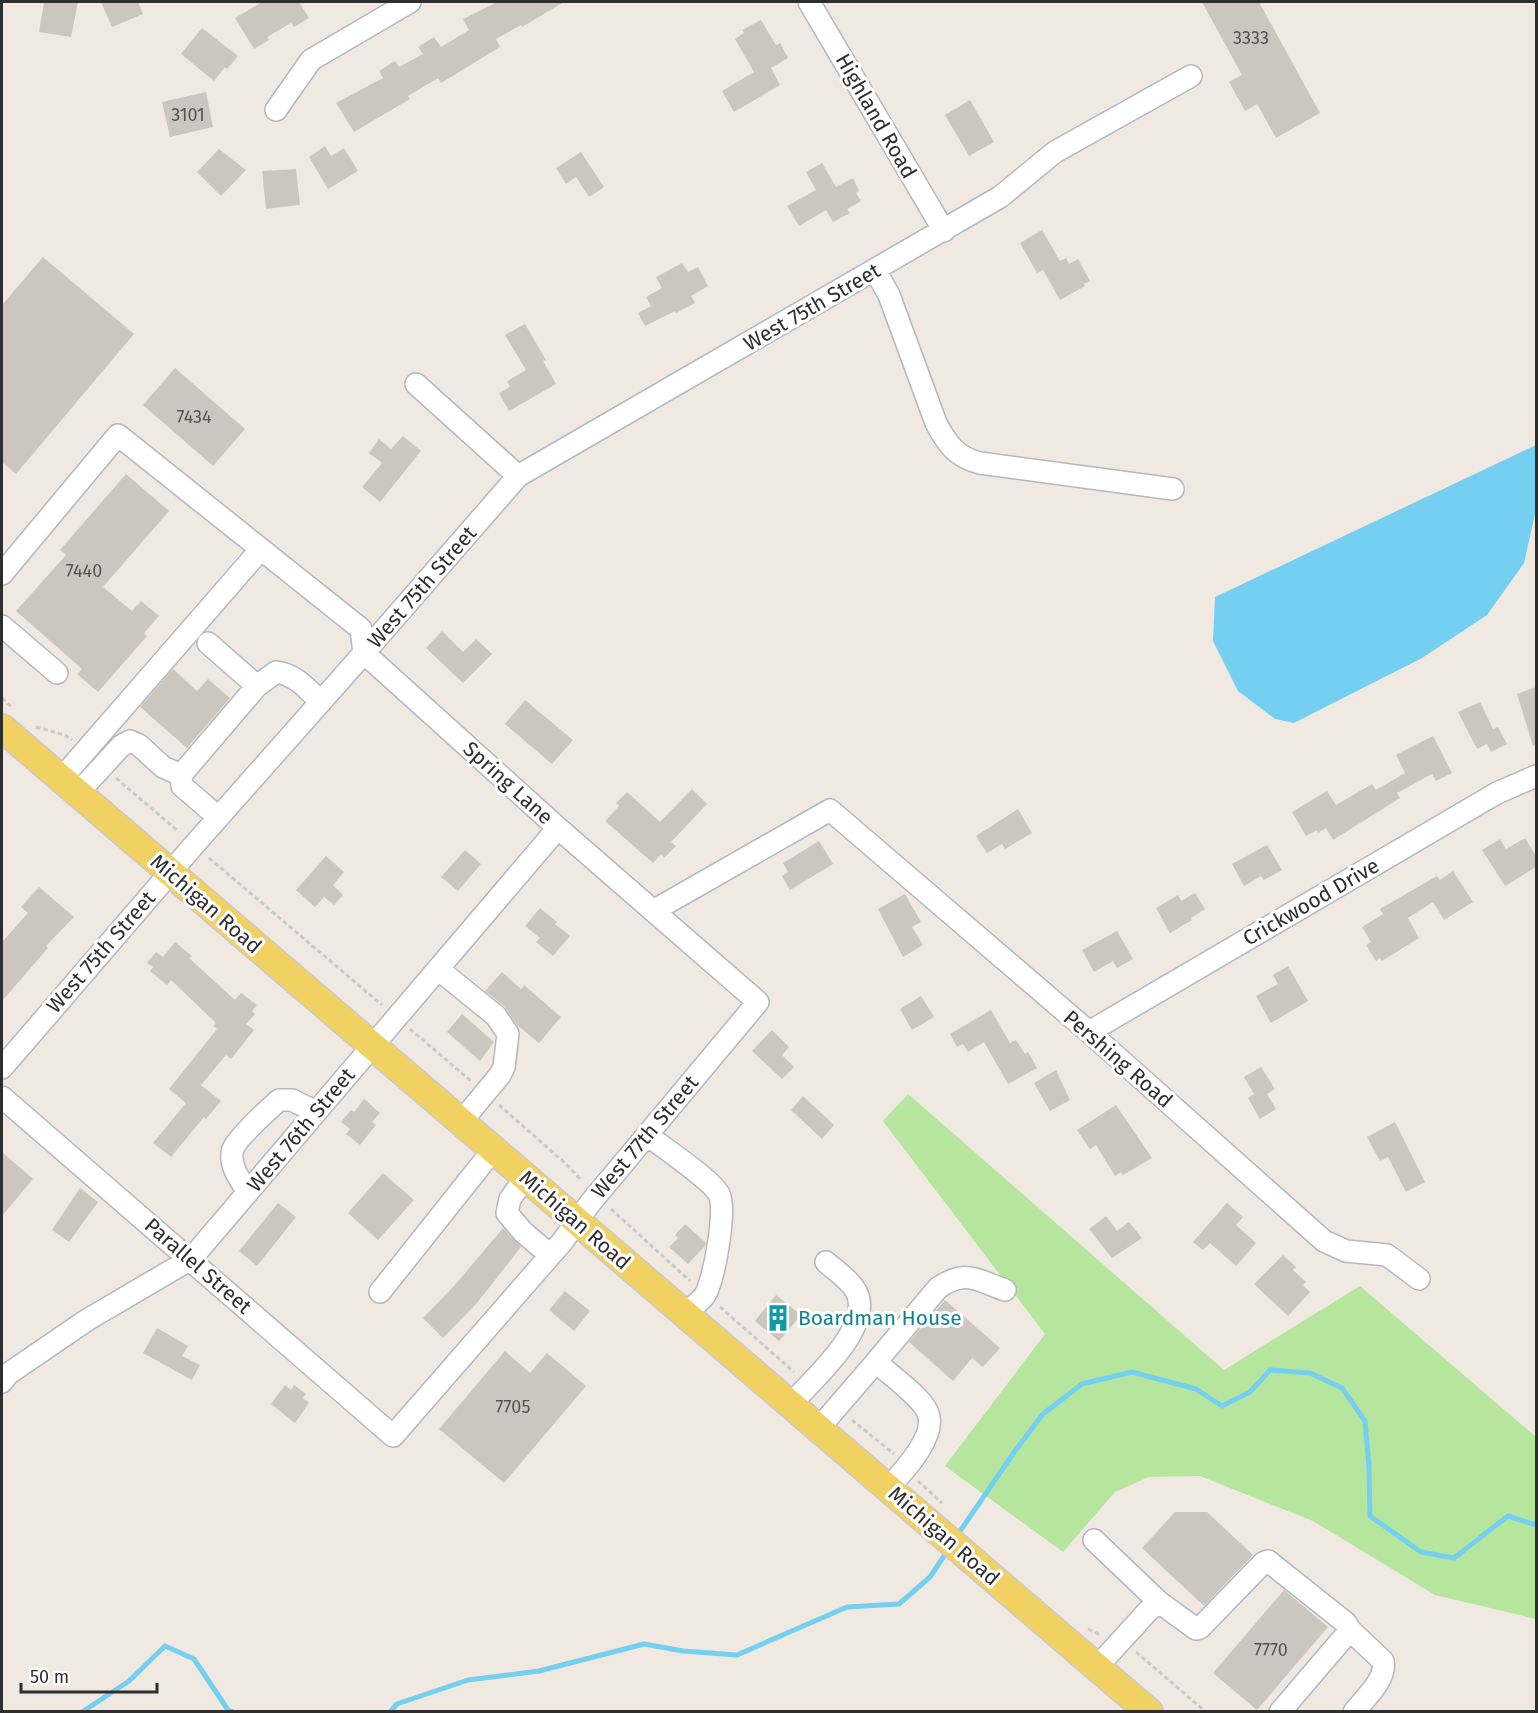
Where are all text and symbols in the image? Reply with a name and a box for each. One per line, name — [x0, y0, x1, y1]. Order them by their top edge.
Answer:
house number: 3333 — [1233, 27, 1269, 49]
street label: Highland Road — [830, 49, 922, 183]
house number: 3101 — [171, 104, 205, 126]
street label: West 75th Street — [739, 257, 885, 357]
house number: 7434 — [176, 406, 212, 428]
street label: West 75th Street — [362, 520, 482, 653]
house number: 7440 — [66, 560, 102, 582]
street label: Spring Lane — [458, 736, 558, 830]
street label: Michigan Road — [145, 849, 267, 959]
street label: Crickwood Drive — [1238, 852, 1384, 952]
street label: West 75th Street — [41, 885, 161, 1018]
street label: Pershing Road — [1058, 1005, 1178, 1113]
street label: West 76th Street — [242, 1062, 361, 1197]
street label: West 77th Street — [586, 1070, 704, 1204]
street label: Michigan Road — [514, 1165, 636, 1275]
street label: Parallel Street — [139, 1212, 257, 1320]
building icon: Boardman House — [763, 1303, 793, 1333]
place label: Boardman House — [798, 1305, 962, 1331]
house number: 7705 — [496, 1396, 530, 1418]
street label: Michigan Road — [883, 1481, 1005, 1591]
house number: 7770 — [1254, 1639, 1288, 1661]
scale bar — [21, 1656, 158, 1694]
text: 50 m — [30, 1666, 69, 1688]

